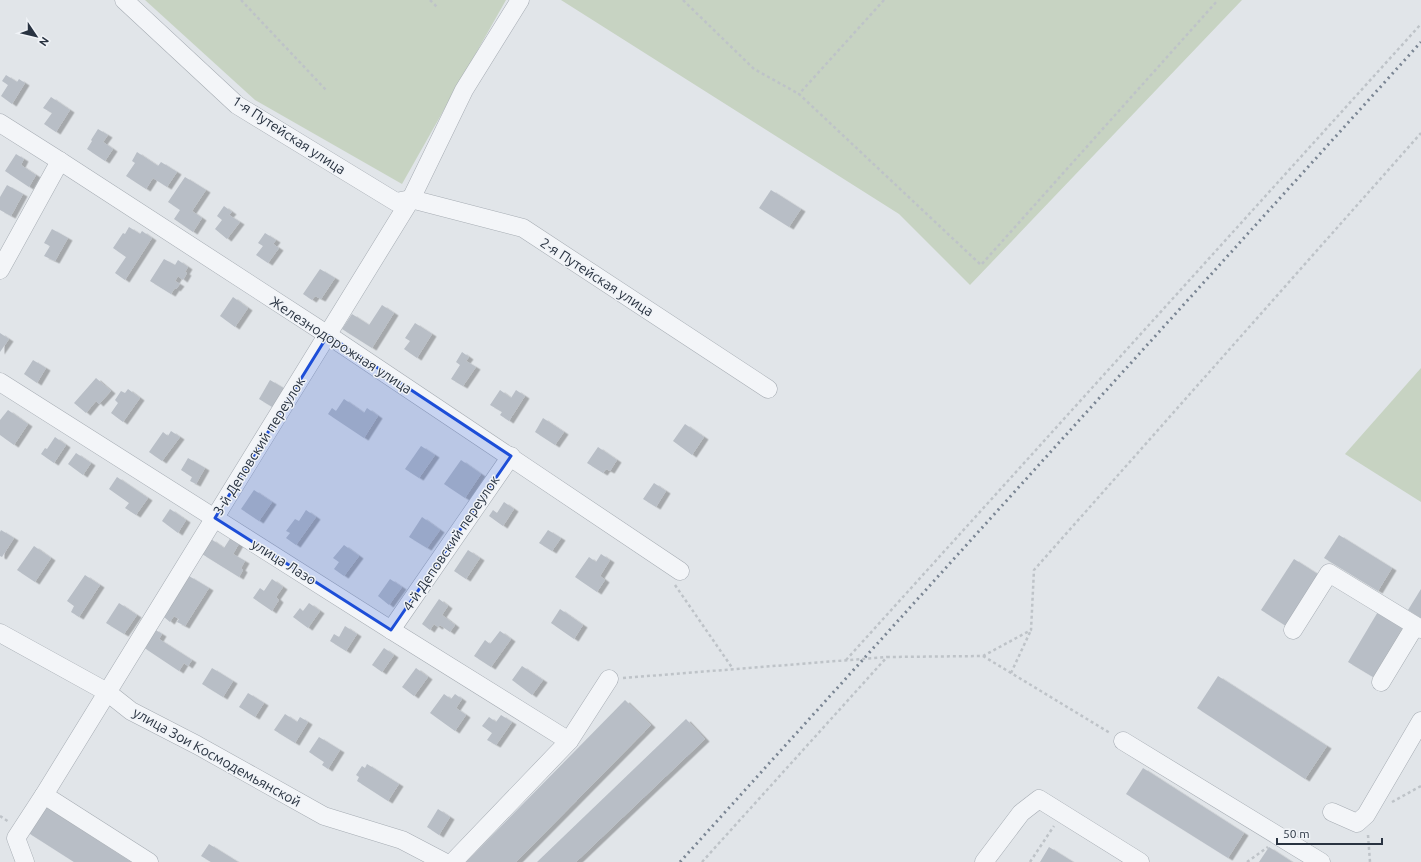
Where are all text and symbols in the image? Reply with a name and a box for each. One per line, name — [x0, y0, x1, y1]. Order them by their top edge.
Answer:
north arrow — [16, 16, 56, 56]
text: N — [37, 35, 51, 49]
street label: 1-я Путейская улица — [229, 92, 349, 178]
street label: 2-я Путейская улица — [537, 234, 657, 320]
street label: Железнодорожная улица — [267, 293, 415, 397]
street label: 3-й Деповский переулок — [210, 374, 308, 518]
street label: 4-й Деповский переулок — [400, 472, 502, 614]
street label: улица Лазо — [249, 536, 319, 588]
street label: улица Зои Космодемьянской — [130, 704, 304, 810]
scale bar — [1277, 820, 1382, 846]
text: 50 m — [1283, 827, 1310, 840]

